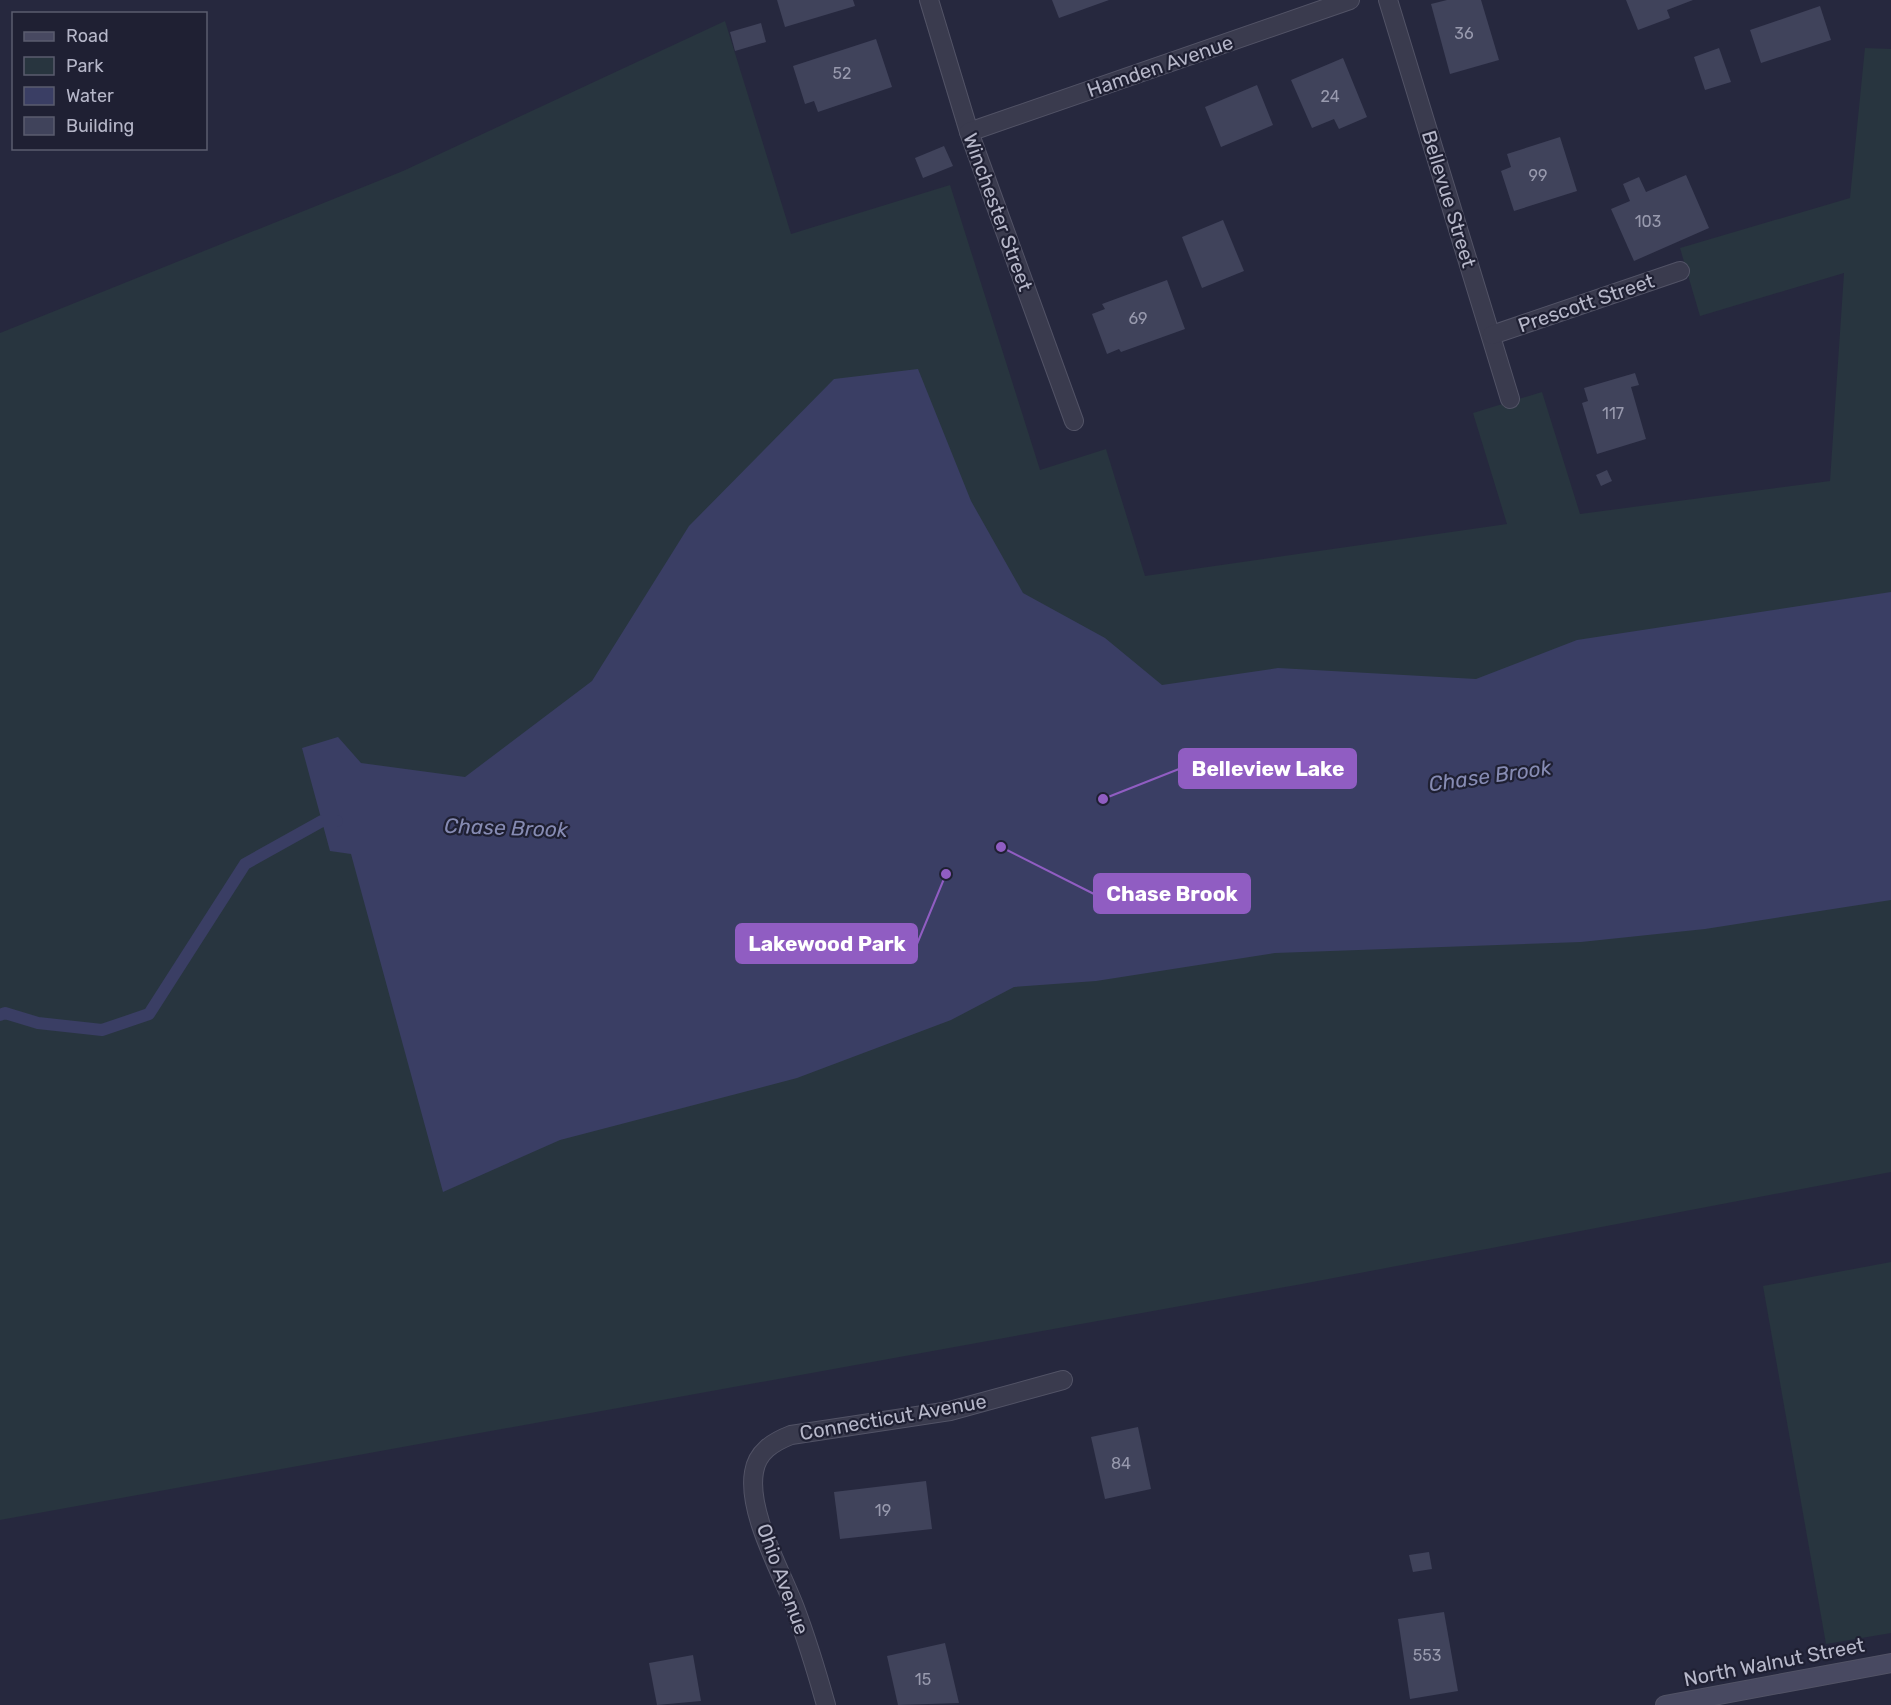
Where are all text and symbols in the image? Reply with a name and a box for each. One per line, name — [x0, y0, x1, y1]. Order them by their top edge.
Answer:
legend — [12, 12, 207, 150]
house number: 36 — [1454, 24, 1474, 43]
text: Road — [66, 25, 109, 47]
street label: Hamden Avenue — [1084, 30, 1236, 102]
text: Park — [66, 55, 104, 77]
house number: 52 — [833, 64, 851, 83]
text: Water — [66, 85, 114, 107]
house number: 24 — [1320, 87, 1340, 106]
text: Building — [66, 115, 134, 137]
street label: Bellevue Street — [1417, 128, 1481, 271]
street label: Winchester Street — [958, 130, 1038, 294]
house number: 99 — [1529, 166, 1547, 185]
house number: 103 — [1635, 212, 1661, 231]
street label: Prescott Street — [1515, 268, 1657, 338]
house number: 69 — [1128, 309, 1148, 328]
house number: 117 — [1602, 404, 1624, 423]
callout: Belleview Lake — [1179, 749, 1356, 788]
water label: Chase Brook — [1427, 754, 1554, 796]
text: Belleview Lake — [1192, 756, 1344, 781]
water label: Chase Brook — [444, 813, 569, 842]
callout: Chase Brook — [1094, 874, 1250, 913]
text: Chase Brook — [1106, 881, 1238, 906]
callout: Lakewood Park — [736, 924, 917, 963]
text: Lakewood Park — [748, 931, 907, 956]
street label: Connecticut Avenue — [798, 1389, 988, 1445]
house number: 84 — [1111, 1454, 1131, 1473]
house number: 19 — [875, 1501, 891, 1520]
street label: Ohio Avenue — [752, 1520, 814, 1638]
street label: North Walnut Street — [1682, 1633, 1867, 1691]
house number: 553 — [1413, 1646, 1441, 1665]
house number: 15 — [915, 1670, 931, 1689]

